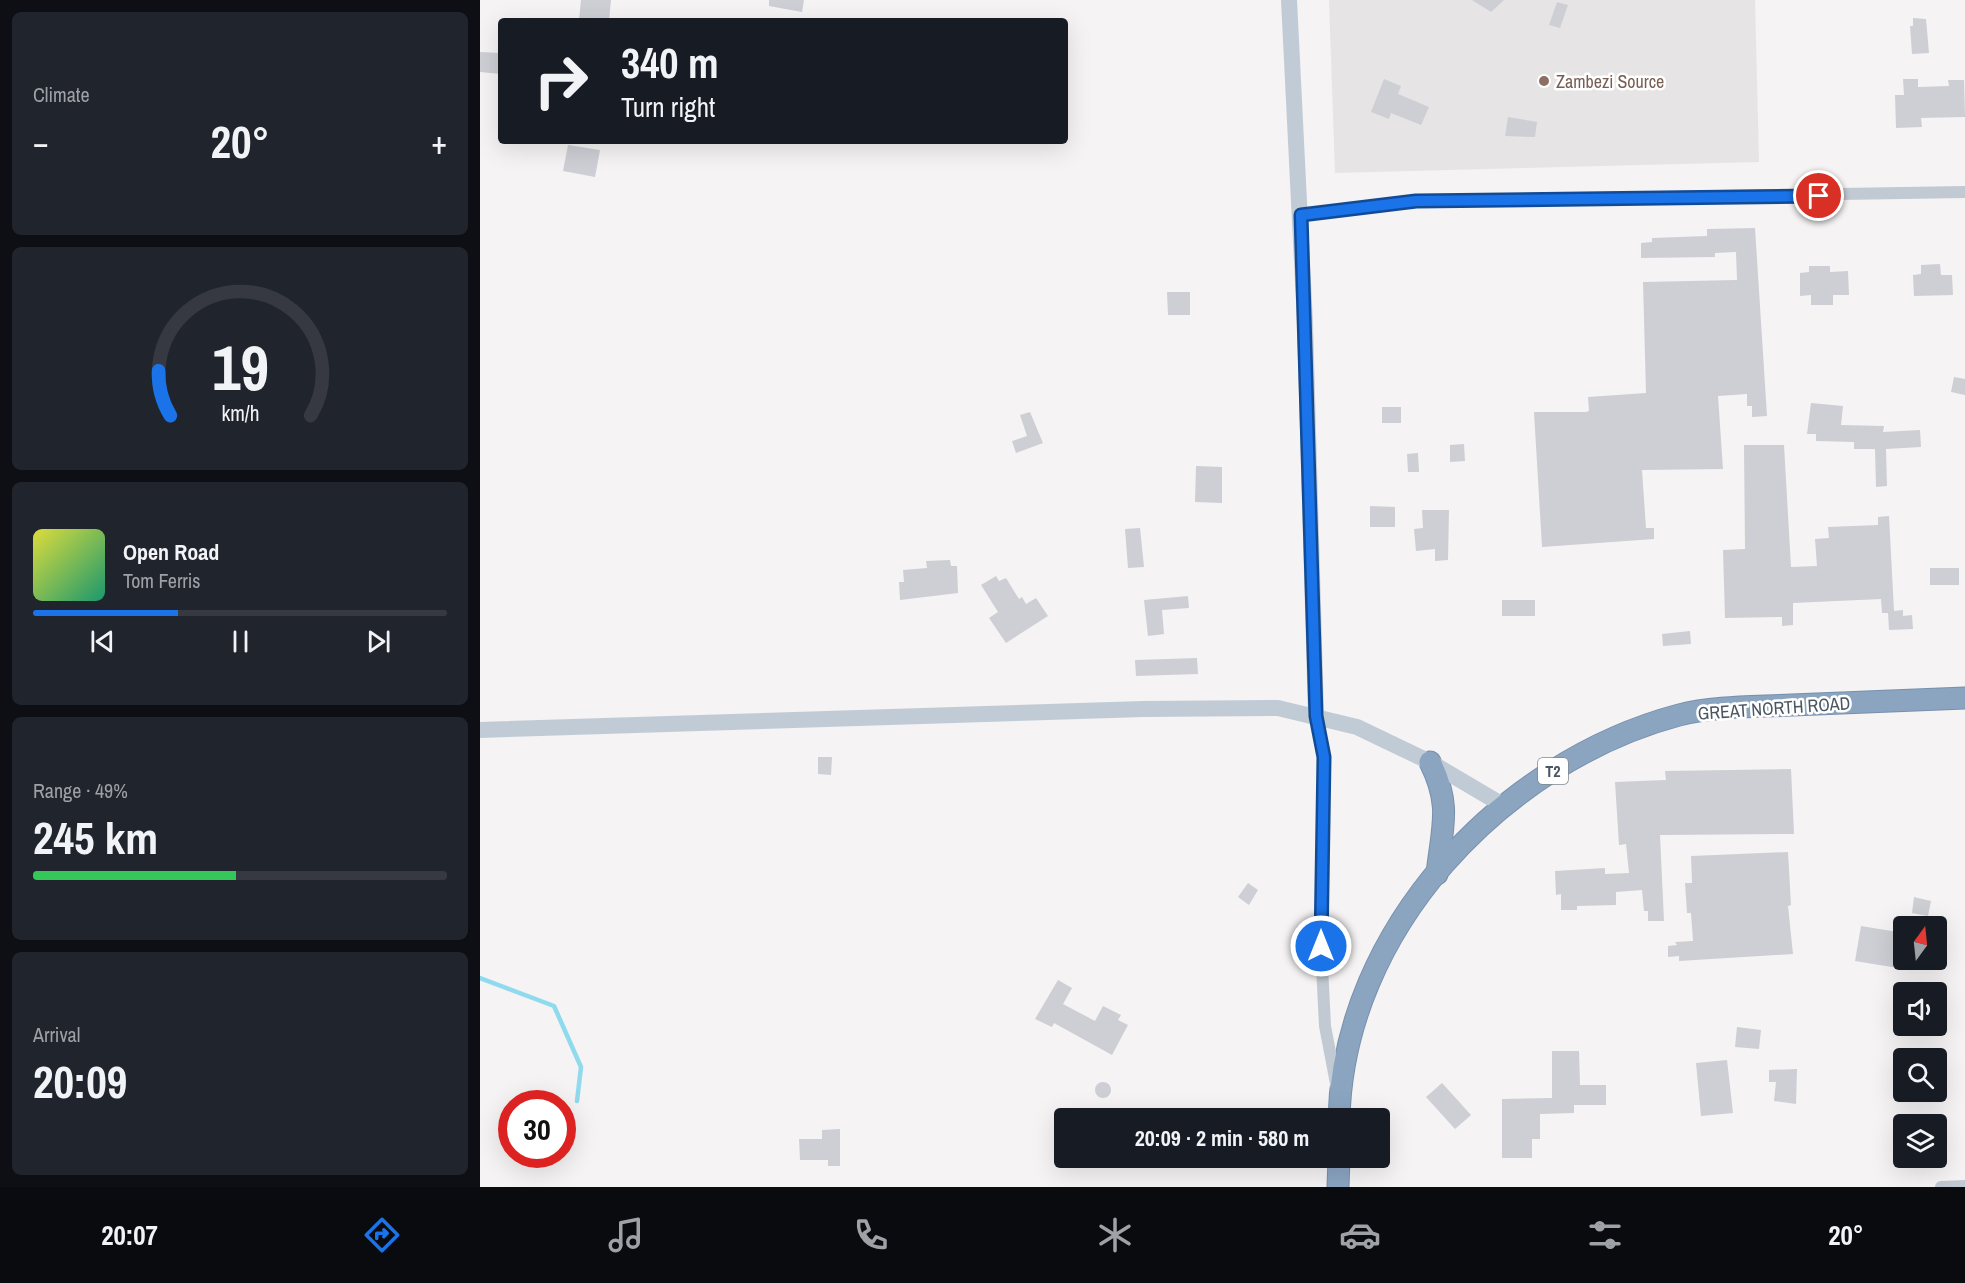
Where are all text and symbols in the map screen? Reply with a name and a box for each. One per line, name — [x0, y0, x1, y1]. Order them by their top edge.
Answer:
text: 340 m — [621, 35, 719, 91]
icon: right — [522, 42, 600, 120]
place label: Zambezi Source — [1556, 69, 1664, 94]
marker: Zambezi Source — [1537, 74, 1551, 88]
text: Climate — [33, 81, 90, 108]
text: Turn right — [621, 89, 715, 125]
text: 20° — [210, 111, 270, 172]
text: − — [33, 120, 49, 164]
text: + — [431, 120, 447, 164]
pin — [1793, 170, 1844, 221]
icon: arrive — [1802, 179, 1835, 212]
text: 19 — [212, 325, 268, 409]
text: km/h — [221, 399, 259, 428]
text: Open Road — [123, 537, 219, 567]
text: Tom Ferris — [123, 567, 201, 594]
icon: previous — [86, 625, 119, 658]
icon: pause — [224, 625, 257, 658]
icon: next — [362, 625, 395, 658]
street label: GREAT NORTH ROAD — [1697, 690, 1851, 726]
road number: T2 — [1538, 758, 1568, 784]
text: Range · 49% — [33, 777, 128, 804]
text: 245 km — [33, 807, 158, 868]
position arrow — [1289, 914, 1353, 978]
north arrow — [1893, 916, 1947, 970]
map controls — [1893, 916, 1947, 1168]
button: sound — [1893, 982, 1947, 1036]
text: Arrival — [33, 1021, 80, 1048]
button: search — [1893, 1048, 1947, 1102]
text: 20:09 — [33, 1051, 127, 1112]
speed limit sign: 30 — [498, 1090, 576, 1168]
button: layers — [1893, 1114, 1947, 1168]
text: 20:09 · 2 min · 580 m — [1135, 1123, 1309, 1153]
icon: directions — [361, 1214, 403, 1256]
icon: music — [605, 1214, 647, 1256]
icon: phone — [850, 1214, 892, 1256]
icon: climate — [1094, 1214, 1136, 1256]
icon: car — [1339, 1214, 1381, 1256]
icon: filters — [1584, 1214, 1626, 1256]
text: 20:07 — [101, 1217, 158, 1253]
text: 20° — [1828, 1217, 1864, 1253]

